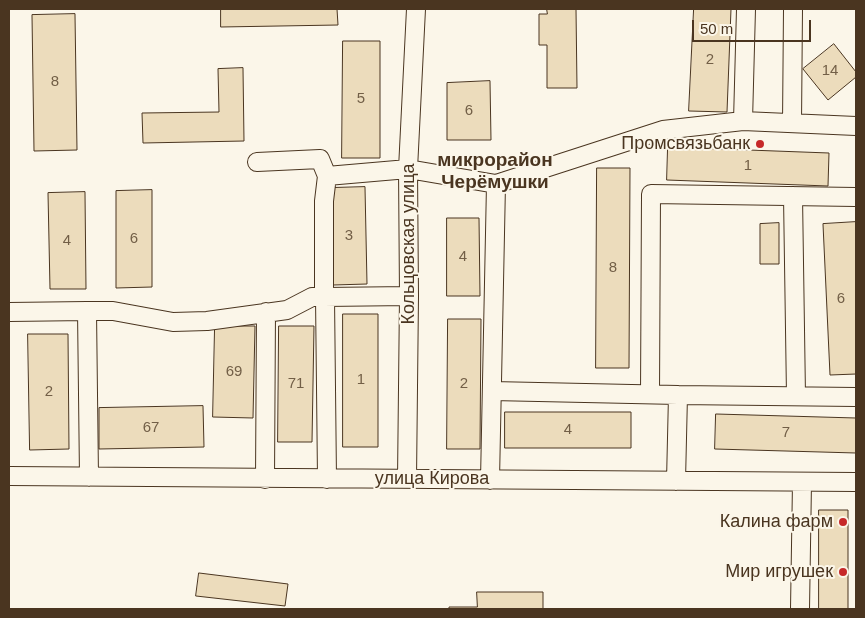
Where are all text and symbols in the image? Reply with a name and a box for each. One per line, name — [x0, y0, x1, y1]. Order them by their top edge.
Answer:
scale bar — [695, 10, 814, 42]
text: 50 m — [700, 20, 733, 37]
house number: 2 — [706, 51, 714, 69]
house number: 14 — [822, 62, 838, 80]
house number: 8 — [51, 73, 59, 91]
house number: 5 — [357, 90, 365, 108]
house number: 6 — [465, 102, 473, 120]
place label: Промсвязьбанк — [621, 133, 750, 155]
marker: Промсвязьбанк — [754, 138, 766, 150]
district label: микрорайон Черёмушки — [437, 150, 553, 194]
house number: 1 — [744, 157, 752, 175]
street label: Кольцовская улица — [398, 164, 420, 324]
house number: 3 — [345, 227, 353, 245]
house number: 6 — [130, 230, 138, 248]
house number: 4 — [63, 232, 71, 250]
house number: 4 — [459, 248, 467, 266]
house number: 8 — [609, 259, 617, 277]
house number: 6 — [837, 290, 845, 308]
house number: 69 — [226, 363, 242, 381]
house number: 1 — [357, 371, 365, 389]
house number: 71 — [288, 375, 304, 393]
house number: 2 — [460, 375, 468, 393]
house number: 2 — [45, 383, 53, 401]
house number: 67 — [143, 419, 159, 437]
house number: 4 — [564, 421, 572, 439]
house number: 7 — [782, 424, 790, 442]
street label: улица Кирова — [375, 468, 489, 490]
place label: Калина фарм — [720, 511, 833, 533]
marker: Калина фарм — [837, 516, 849, 528]
place label: Мир игрушек — [725, 561, 833, 583]
marker: Мир игрушек — [837, 566, 849, 578]

